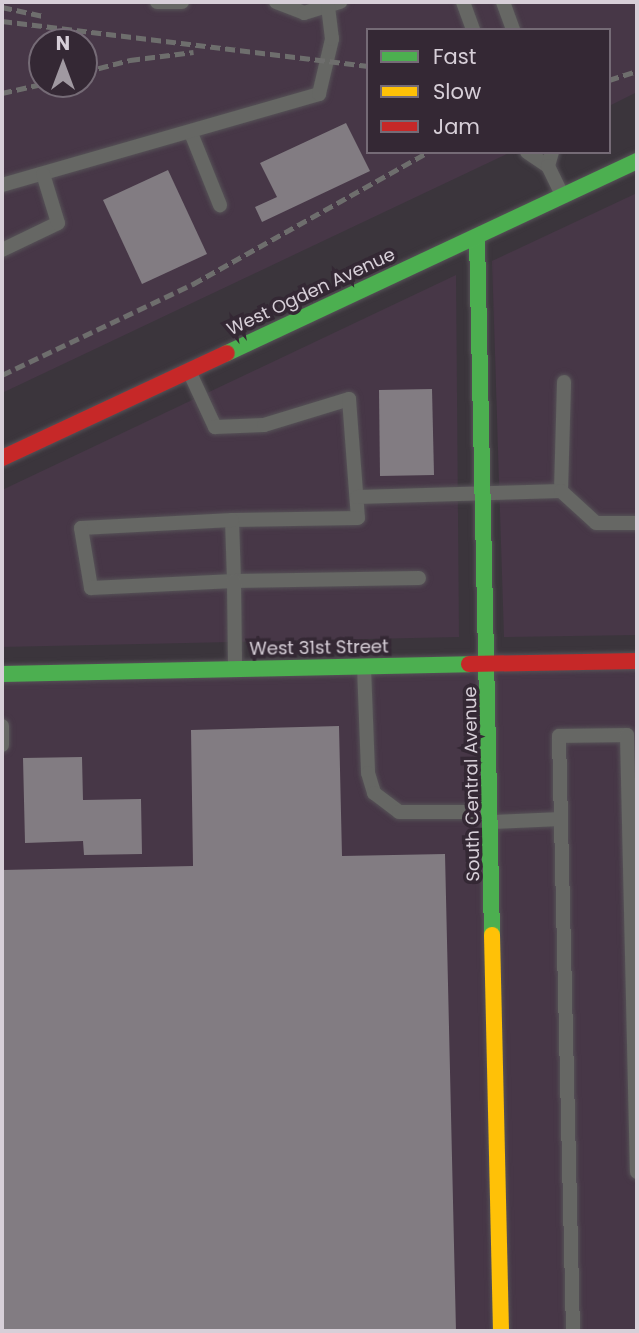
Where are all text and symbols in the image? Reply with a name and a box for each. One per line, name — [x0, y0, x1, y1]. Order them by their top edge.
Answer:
north arrow — [28, 28, 98, 98]
legend — [366, 28, 611, 154]
text: N — [56, 30, 70, 57]
text: Fast — [433, 42, 476, 71]
text: Slow — [433, 77, 481, 106]
text: Jam — [433, 112, 480, 141]
street label: West Ogden Avenue — [223, 244, 399, 340]
street label: West 31st Street — [249, 636, 389, 660]
street label: South Central Avenue — [459, 686, 485, 882]

